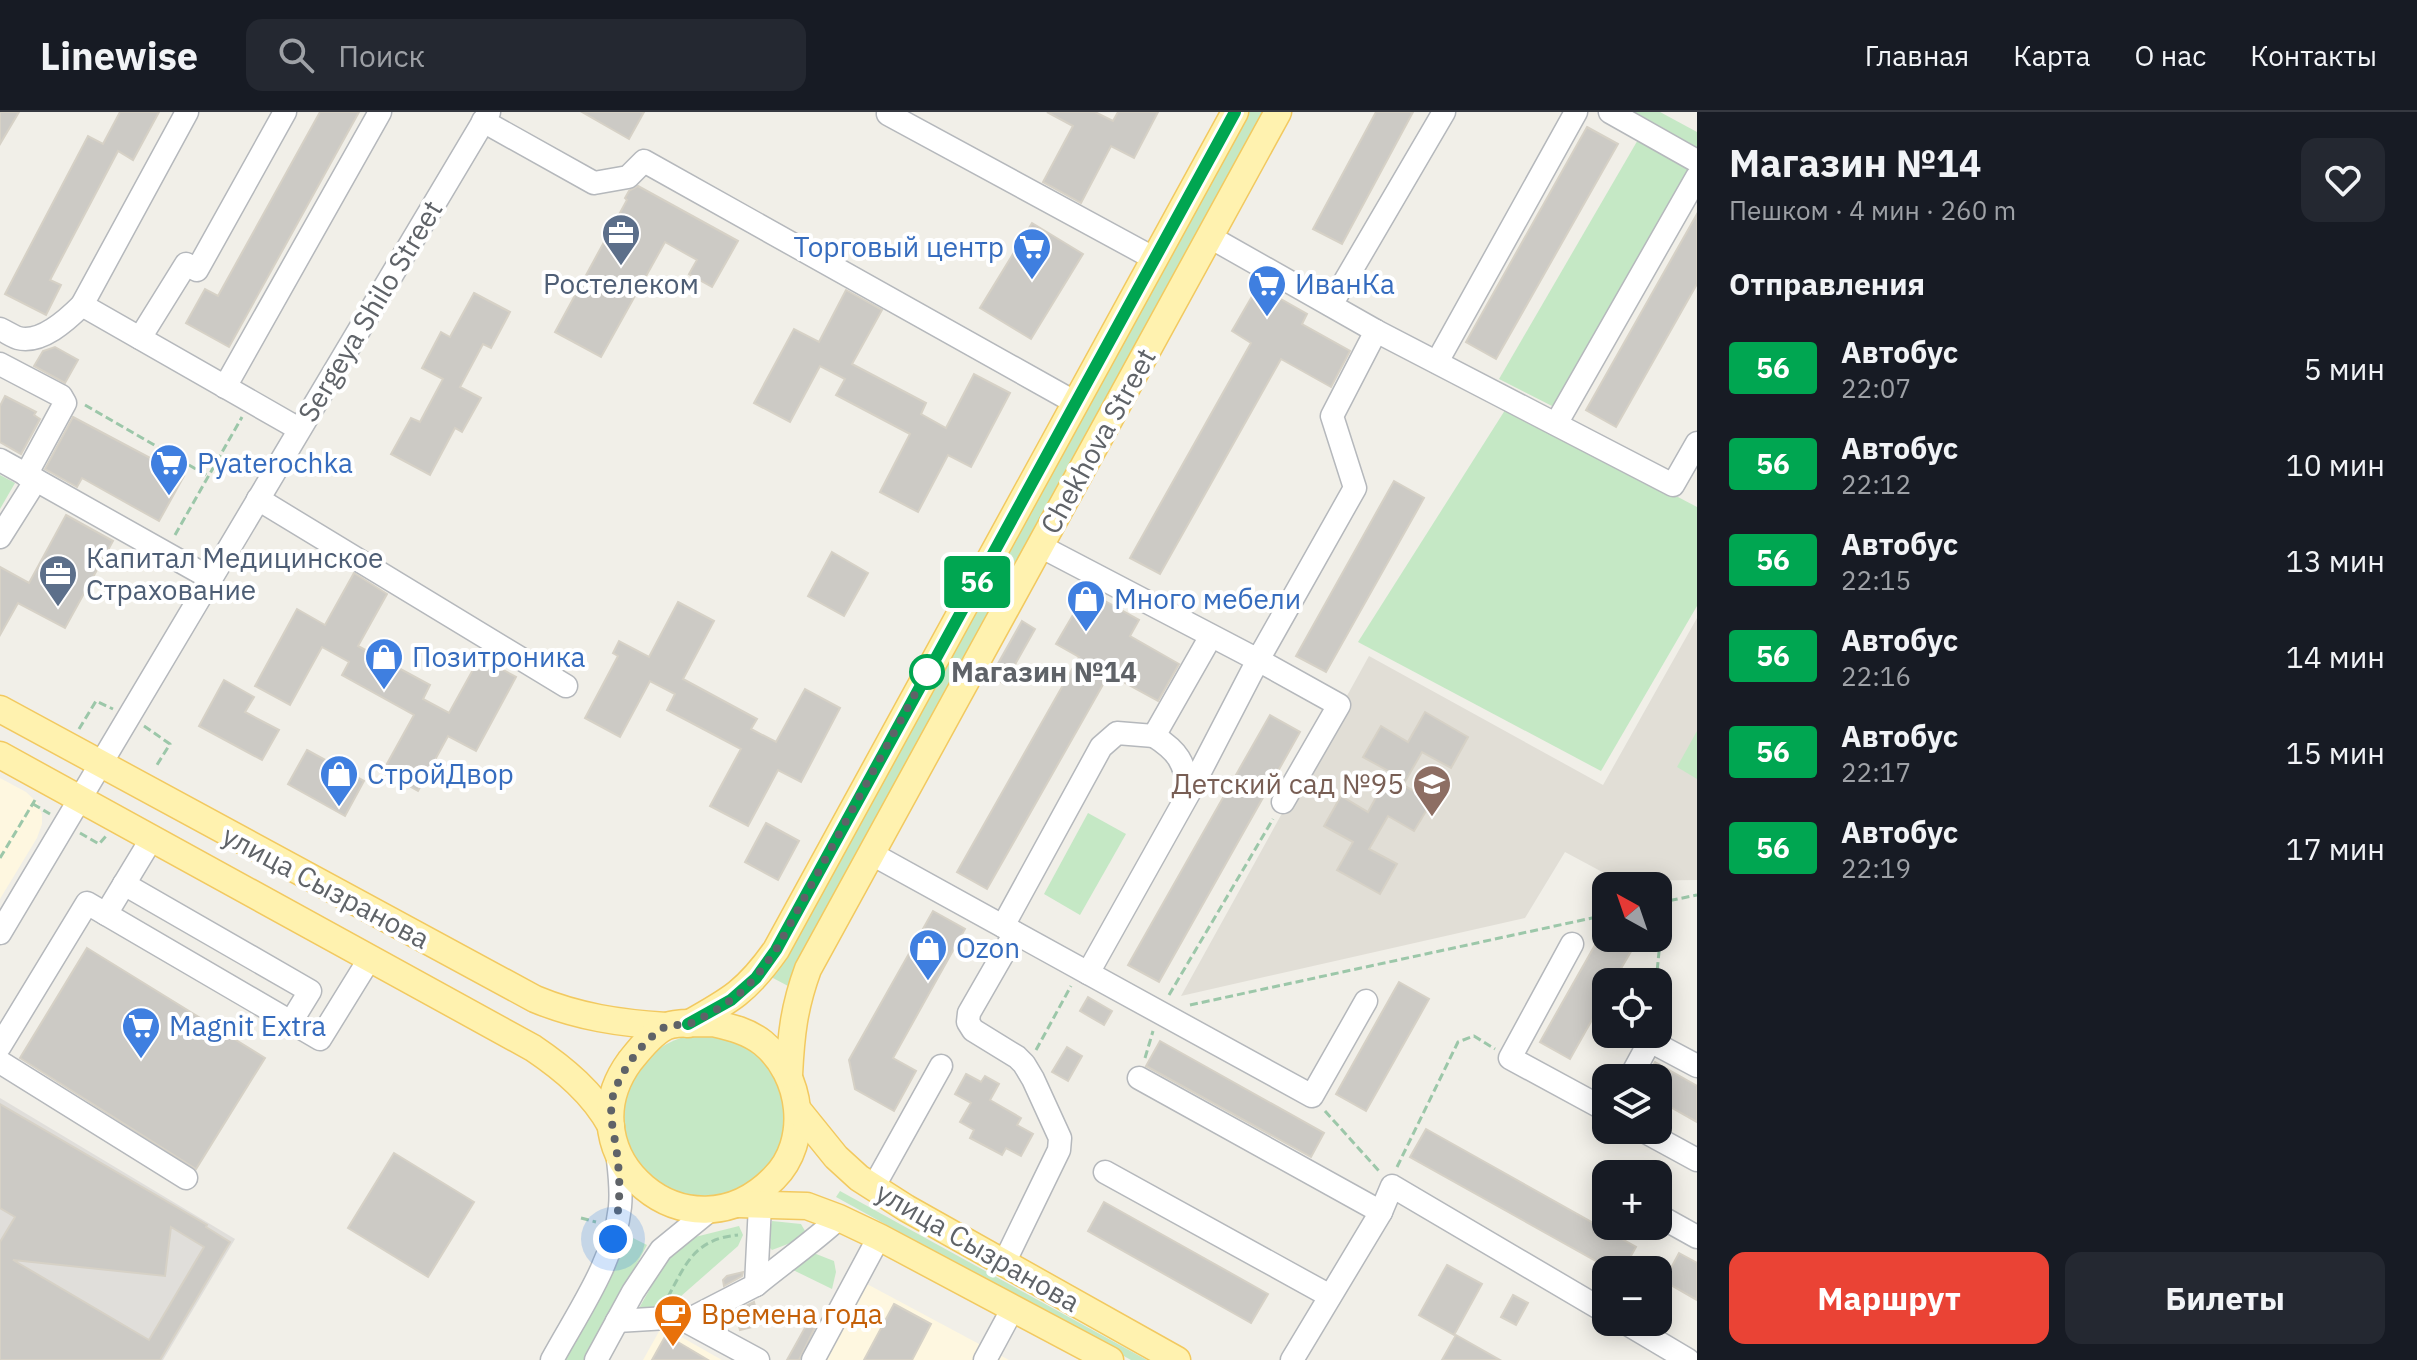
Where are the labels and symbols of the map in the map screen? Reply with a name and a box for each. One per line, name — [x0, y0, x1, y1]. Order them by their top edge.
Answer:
street label: Sergeya Shilo Street — [289, 193, 450, 428]
office icon: Ростелеком — [600, 212, 642, 267]
supermarket icon: Торговый центр — [1011, 226, 1053, 281]
place label: Торговый центр — [793, 228, 1004, 265]
supermarket icon: ИванКа — [1246, 263, 1288, 318]
place label: Ростелеком — [543, 265, 699, 302]
place label: ИванКа — [1295, 265, 1395, 302]
street label: Chekhova Street — [1031, 341, 1164, 540]
supermarket icon: Pyaterochka — [148, 442, 190, 497]
place label: Pyaterochka — [197, 444, 353, 481]
place label: Капитал Медицинское Страхование — [86, 539, 383, 608]
office icon: Капитал Медицинское Страхование — [37, 553, 79, 608]
line badge: 56 — [941, 556, 1013, 608]
shop icon: Много мебели — [1065, 578, 1107, 633]
place label: Много мебели — [1114, 580, 1301, 617]
shop icon: Позитроника — [363, 636, 405, 691]
place label: Позитроника — [412, 638, 586, 675]
place label: Магазин №14 — [951, 653, 1137, 690]
marker: Магазин №14 — [910, 655, 944, 689]
shop icon: СтройДвор — [318, 753, 360, 808]
place label: СтройДвор — [367, 755, 514, 792]
school or university icon: Детский сад №95 — [1411, 763, 1453, 818]
place label: Детский сад №95 — [1172, 765, 1404, 802]
street label: улица Сызранова — [216, 816, 436, 957]
north arrow — [1592, 872, 1672, 952]
shop icon: Ozon — [907, 927, 949, 982]
place label: Ozon — [956, 929, 1020, 966]
supermarket icon: Magnit Extra — [120, 1005, 162, 1060]
place label: Magnit Extra — [169, 1007, 326, 1044]
street label: улица Сызранова — [870, 1173, 1087, 1320]
your location — [593, 1219, 633, 1259]
cafe icon: Времена года — [652, 1293, 694, 1348]
place label: Времена года — [701, 1295, 883, 1332]

